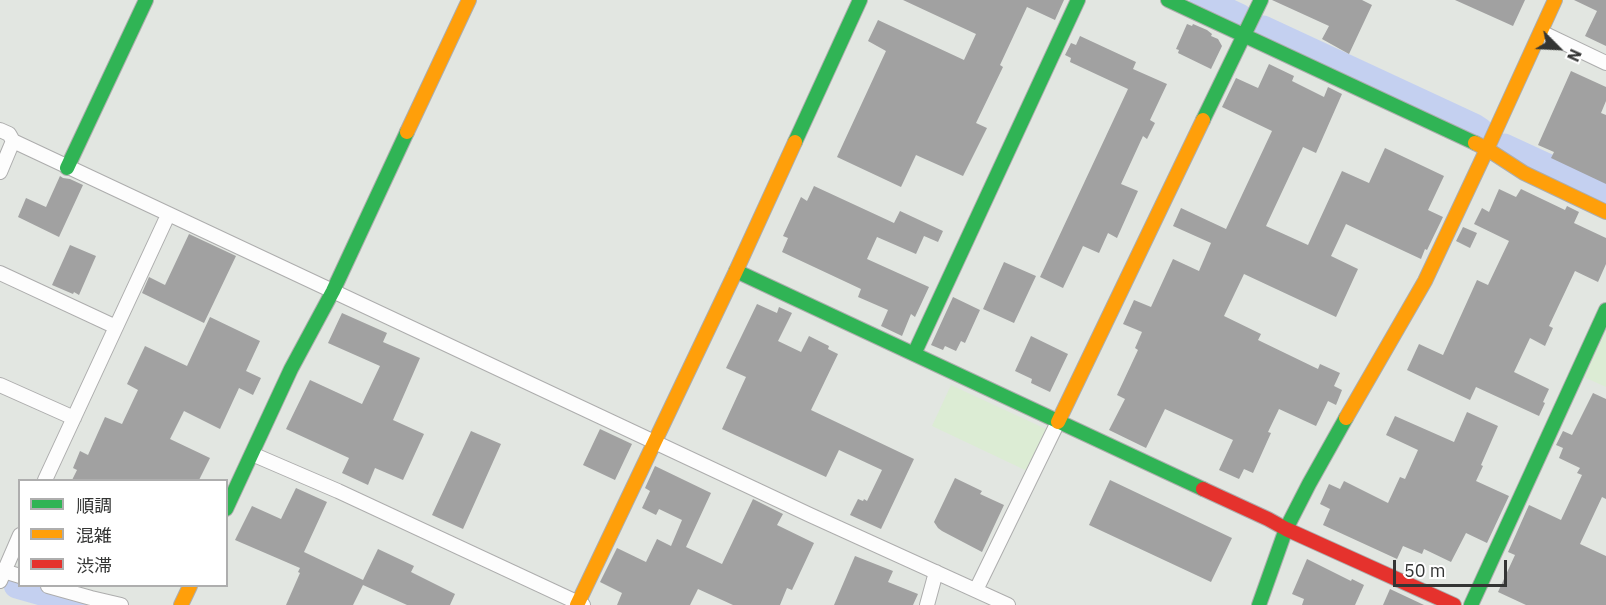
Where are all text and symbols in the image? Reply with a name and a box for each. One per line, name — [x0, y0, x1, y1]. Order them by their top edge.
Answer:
north arrow — [1528, 18, 1588, 78]
text: N — [1563, 46, 1586, 65]
legend — [18, 479, 228, 587]
text: 順調 — [76, 494, 112, 517]
text: 混雑 — [76, 524, 112, 547]
scale bar — [1396, 548, 1510, 586]
text: 渋滞 — [76, 554, 112, 577]
text: 50 m — [1404, 559, 1446, 582]

